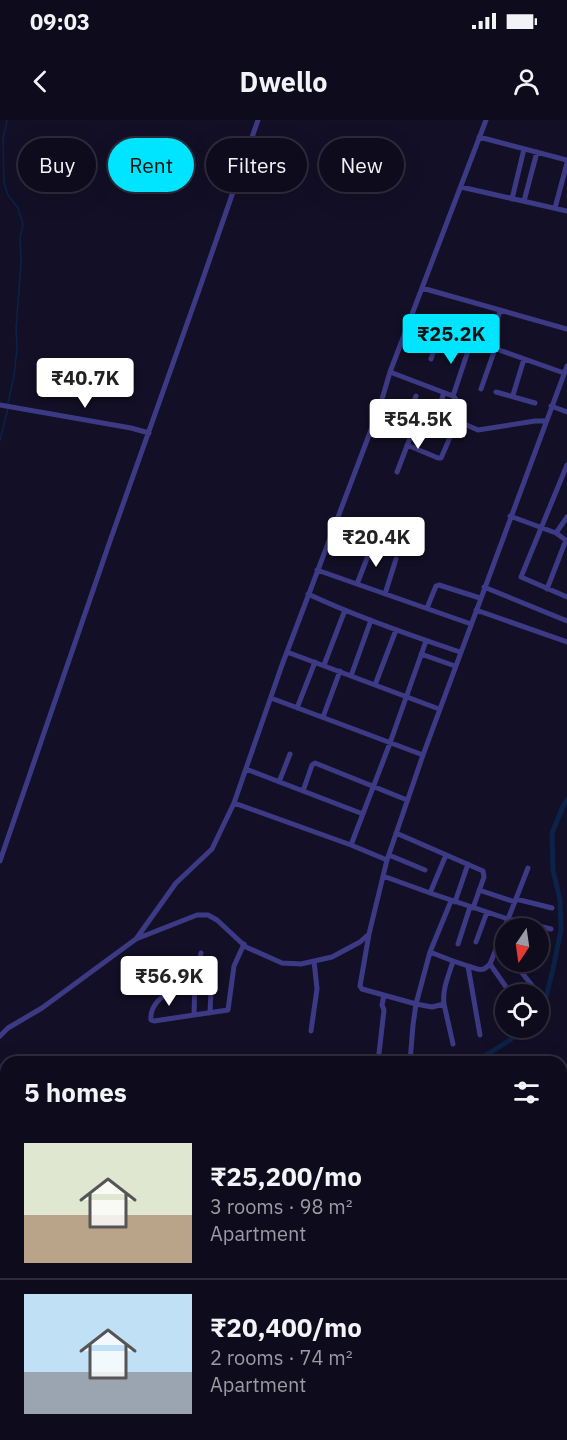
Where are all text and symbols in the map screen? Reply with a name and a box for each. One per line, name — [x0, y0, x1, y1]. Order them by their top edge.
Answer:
text: 09:03 — [30, 7, 90, 36]
text: Dwello — [240, 64, 327, 99]
icon: back — [24, 65, 57, 98]
icon: person — [510, 65, 543, 98]
chip: Buy — [18, 138, 96, 192]
chip: Rent — [108, 138, 194, 192]
chip: Filters — [206, 138, 307, 192]
chip: New — [319, 138, 404, 192]
pin: ₹25.2K — [402, 314, 500, 365]
text: ₹25.2K — [417, 320, 485, 347]
pin: ₹40.7K — [36, 358, 134, 409]
text: ₹40.7K — [51, 364, 119, 391]
pin: ₹54.5K — [369, 399, 467, 450]
text: ₹54.5K — [384, 405, 452, 432]
pin: ₹20.4K — [327, 517, 425, 568]
text: ₹20.4K — [342, 523, 410, 550]
north arrow — [495, 918, 549, 972]
map controls — [495, 918, 549, 1038]
pin: ₹56.9K — [120, 956, 218, 1007]
text: ₹56.9K — [135, 962, 203, 989]
button: locate — [495, 984, 549, 1038]
text: 5 homes — [24, 1075, 127, 1109]
icon: filters — [510, 1076, 543, 1109]
text: ₹25,200/mo — [210, 1159, 362, 1193]
icon: home — [72, 1167, 144, 1239]
text: 3 rooms · 98 m² — [210, 1193, 353, 1220]
text: Apartment — [210, 1220, 306, 1247]
text: ₹20,400/mo — [210, 1310, 362, 1344]
icon: home — [72, 1318, 144, 1390]
text: 2 rooms · 74 m² — [210, 1344, 353, 1371]
text: Apartment — [210, 1371, 306, 1398]

